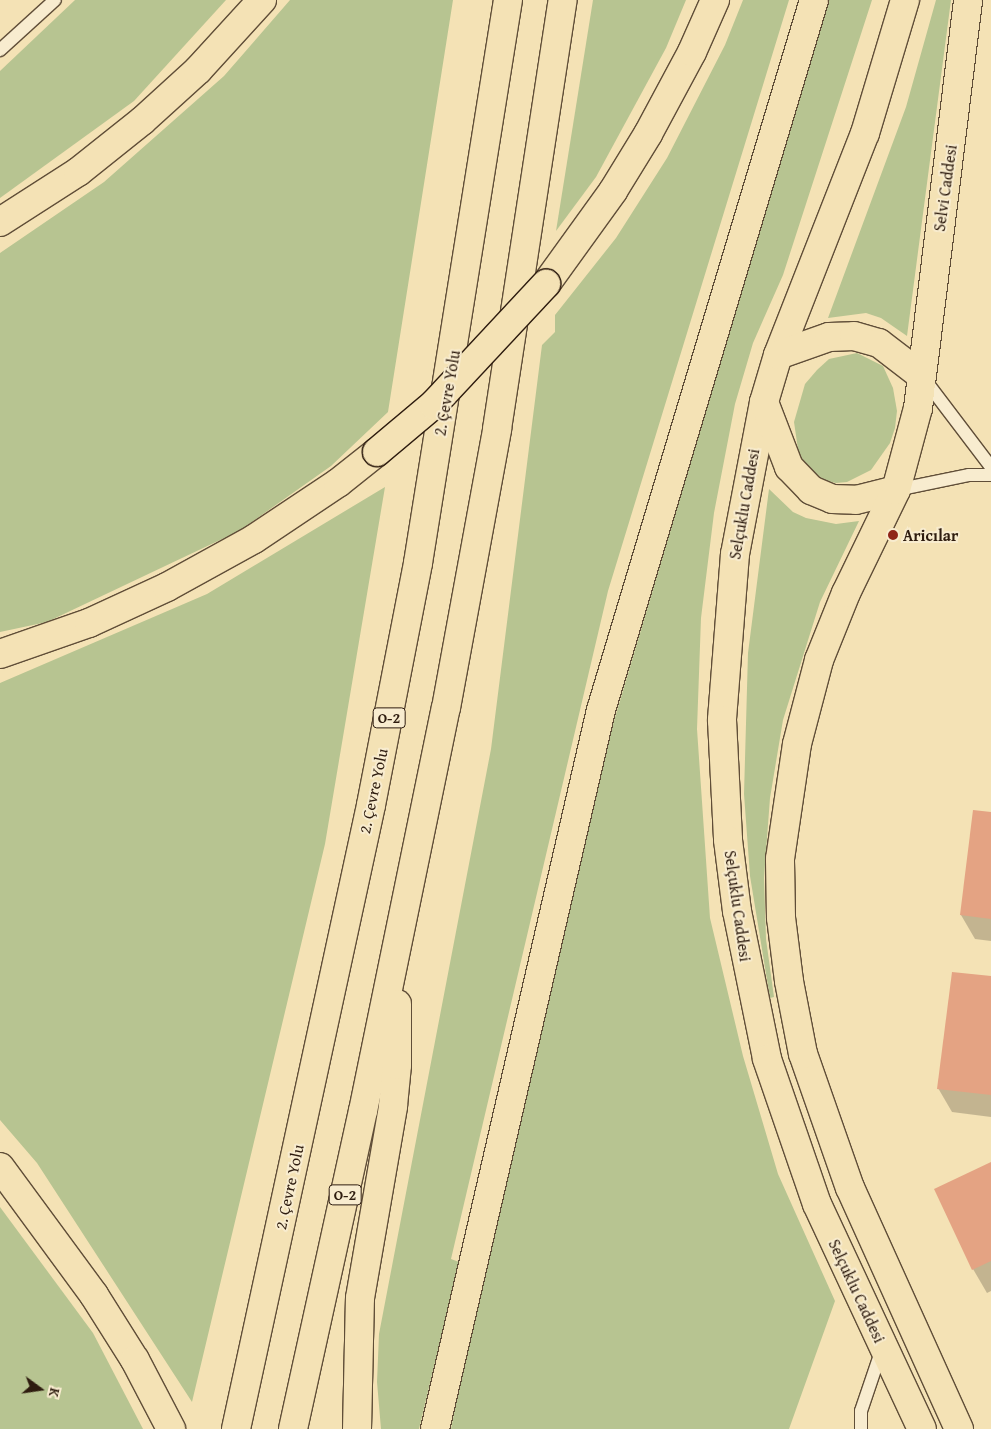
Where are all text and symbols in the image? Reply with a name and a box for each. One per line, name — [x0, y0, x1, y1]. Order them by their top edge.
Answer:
street label: Selvi Caddesi — [929, 143, 961, 233]
street label: 2. Çevre Yolu — [430, 349, 464, 437]
street label: Selçuklu Caddesi — [725, 447, 763, 561]
place label: Aricılar — [903, 525, 958, 545]
marker: Aricılar — [887, 529, 899, 541]
road number: O-2 — [372, 706, 406, 730]
street label: 2. Çevre Yolu — [355, 747, 391, 835]
street label: Selçuklu Caddesi — [721, 849, 755, 963]
street label: 2. Çevre Yolu — [271, 1143, 307, 1231]
road number: O-2 — [328, 1182, 362, 1208]
street label: Selçuklu Caddesi — [825, 1236, 889, 1346]
north arrow — [15, 1364, 65, 1414]
text: K — [44, 1386, 65, 1399]

